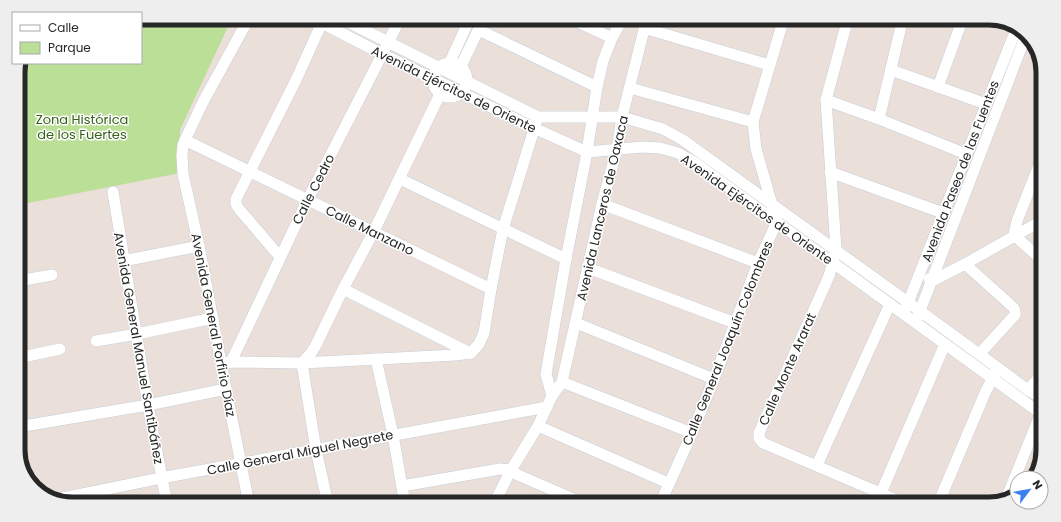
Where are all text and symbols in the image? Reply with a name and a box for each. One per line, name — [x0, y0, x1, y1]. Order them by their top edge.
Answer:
legend — [12, 12, 142, 64]
text: Calle — [48, 19, 79, 36]
text: Parque — [48, 39, 91, 56]
street label: Avenida Ejércitos de Oriente — [368, 41, 540, 138]
street label: Avenida Paseo de las Fuentes — [917, 77, 1004, 265]
park label: Zona Histórica de los Fuertes — [36, 110, 128, 144]
street label: Avenida Lanceros de Oaxaca — [572, 114, 633, 303]
street label: Avenida Ejércitos de Oriente — [677, 150, 837, 269]
street label: Calle Cedro — [288, 151, 339, 228]
street label: Calle Manzano — [322, 201, 417, 260]
street label: Avenida General Manuel Santibáñez — [109, 231, 168, 466]
street label: Avenida General Porfirio Díaz — [186, 232, 241, 419]
street label: Calle General Joaquín Colombres — [678, 238, 777, 448]
street label: Calle Monte Ararat — [754, 310, 821, 429]
street label: Calle General Miguel Negrete — [205, 425, 395, 480]
north arrow — [1009, 470, 1049, 510]
text: N — [1029, 477, 1046, 492]

